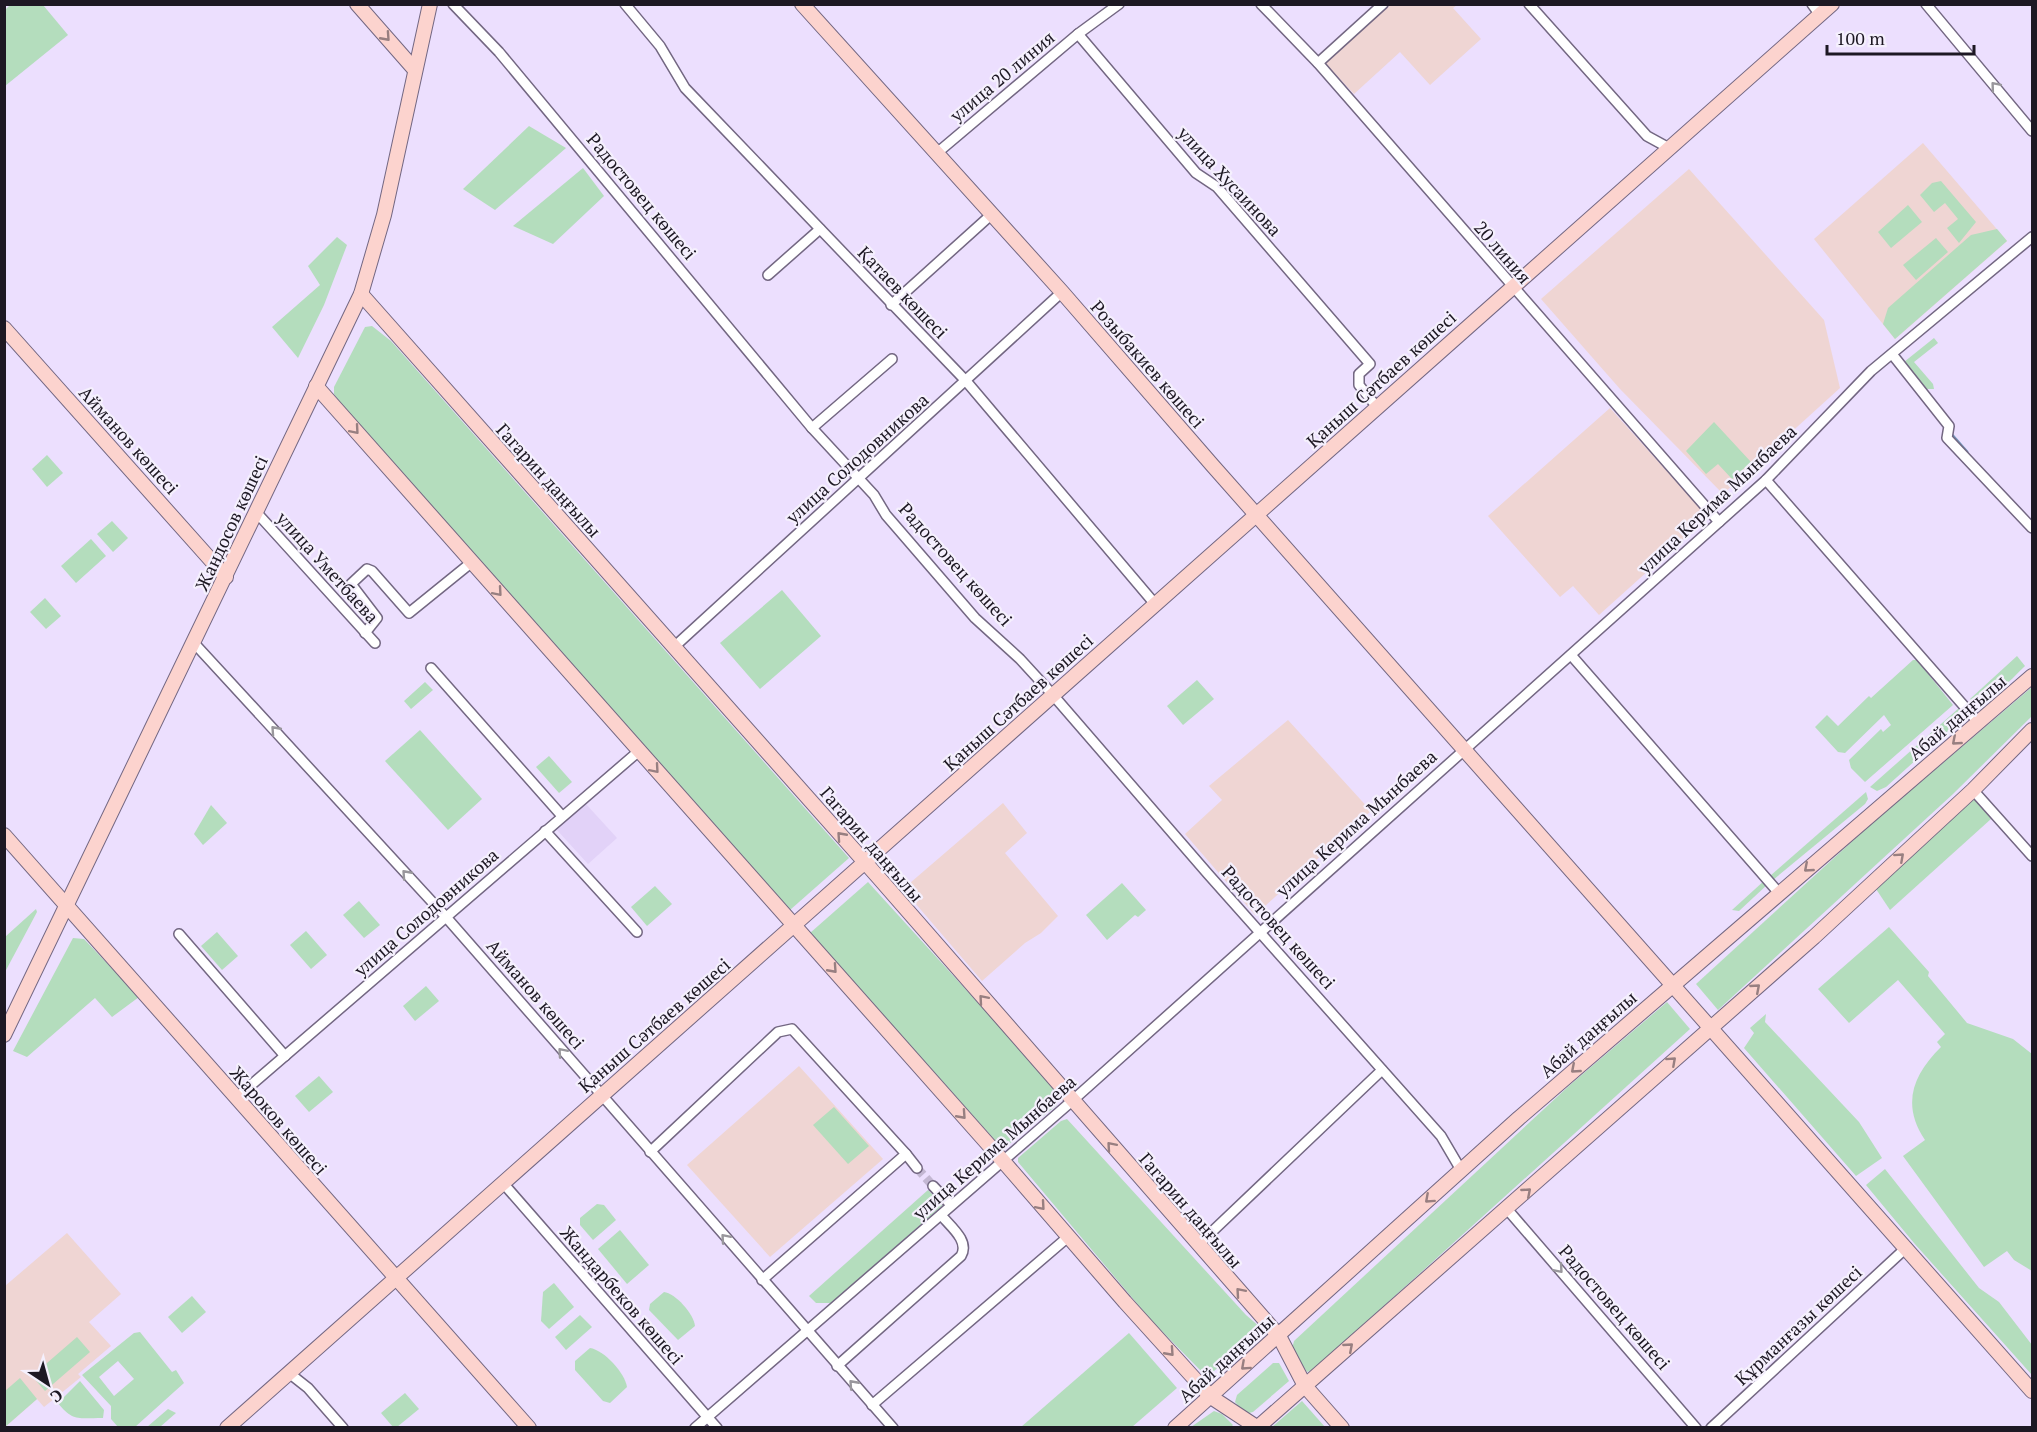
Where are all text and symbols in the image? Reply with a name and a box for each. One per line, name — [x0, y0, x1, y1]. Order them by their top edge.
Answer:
scale bar — [1827, 18, 1974, 56]
street label: улица 20 линия — [944, 25, 1059, 127]
text: 100 m — [1836, 26, 1885, 50]
one-way arrow — [379, 30, 390, 41]
one-way arrow — [1991, 82, 2002, 93]
street label: улица Хусаинова — [1172, 120, 1287, 241]
street label: Радостовец көшесі — [582, 128, 702, 264]
street label: 20 линия — [1469, 216, 1537, 288]
street label: Қатаев көшесі — [853, 241, 953, 343]
street label: Розыбакиев көшесі — [1086, 295, 1210, 433]
street label: Қаныш Сәтбаев көшесі — [1301, 305, 1461, 453]
street label: Айманов көшесі — [74, 381, 184, 499]
street label: улица Солодовникова — [780, 388, 933, 529]
street label: Гагарин даңғылы — [491, 418, 607, 542]
street label: улица Керима Мынбаева — [1632, 419, 1801, 580]
one-way arrow — [348, 423, 359, 434]
street label: Жандосов көшесі — [189, 451, 273, 595]
street label: Радостовец көшесі — [894, 497, 1018, 631]
street label: улица Уметбаева — [271, 505, 384, 628]
one-way arrow — [491, 585, 502, 596]
street label: Қаныш Сәтбаев көшесі — [938, 628, 1098, 776]
street label: Абай даңғылы — [1903, 669, 2011, 765]
one-way arrow — [271, 726, 282, 737]
one-way arrow — [1952, 734, 1963, 745]
street label: улица Керима Мынбаева — [1270, 744, 1441, 902]
one-way arrow — [648, 762, 659, 773]
street label: Гагарин даңғылы — [815, 781, 929, 907]
one-way arrow — [837, 832, 848, 843]
street label: улица Солодовникова — [348, 843, 503, 982]
one-way arrow — [1893, 853, 1904, 864]
street label: Радостовец көшесі — [1217, 860, 1341, 994]
one-way arrow — [1804, 861, 1815, 872]
one-way arrow — [403, 870, 414, 881]
street label: Айманов көшесі — [482, 934, 590, 1054]
street label: Қаныш Сәтбаев көшесі — [573, 952, 735, 1098]
one-way arrow — [826, 963, 837, 973]
one-way arrow — [1749, 984, 1760, 995]
street label: Абай даңғылы — [1534, 985, 1642, 1083]
one-way arrow — [979, 995, 990, 1006]
one-way arrow — [558, 1048, 569, 1059]
one-way arrow — [1666, 1057, 1676, 1068]
street label: Жароков көшесі — [225, 1060, 333, 1180]
one-way arrow — [1571, 1062, 1582, 1073]
street label: улица Керима Мынбаева — [907, 1070, 1081, 1225]
one-way arrow — [955, 1108, 966, 1119]
one-way arrow — [1107, 1142, 1118, 1153]
street label: Гагарин даңғылы — [1134, 1147, 1248, 1273]
one-way arrow — [1520, 1188, 1531, 1199]
one-way arrow — [1426, 1192, 1436, 1203]
one-way arrow — [1034, 1199, 1045, 1209]
street label: Жандарбеков көшесі — [555, 1221, 689, 1369]
one-way arrow — [721, 1234, 732, 1244]
street label: Радостовец көшесі — [1554, 1239, 1676, 1375]
street label: Құрманғазы көшесі — [1729, 1260, 1867, 1390]
one-way arrow — [1552, 1262, 1563, 1273]
one-way arrow — [1236, 1289, 1247, 1299]
street label: Абай даңғылы — [1173, 1309, 1279, 1407]
one-way arrow — [1342, 1343, 1352, 1354]
one-way arrow — [1163, 1345, 1174, 1356]
north arrow — [18, 1354, 78, 1414]
one-way arrow — [1241, 1359, 1251, 1370]
one-way arrow — [849, 1380, 860, 1391]
text: С — [46, 1384, 68, 1408]

